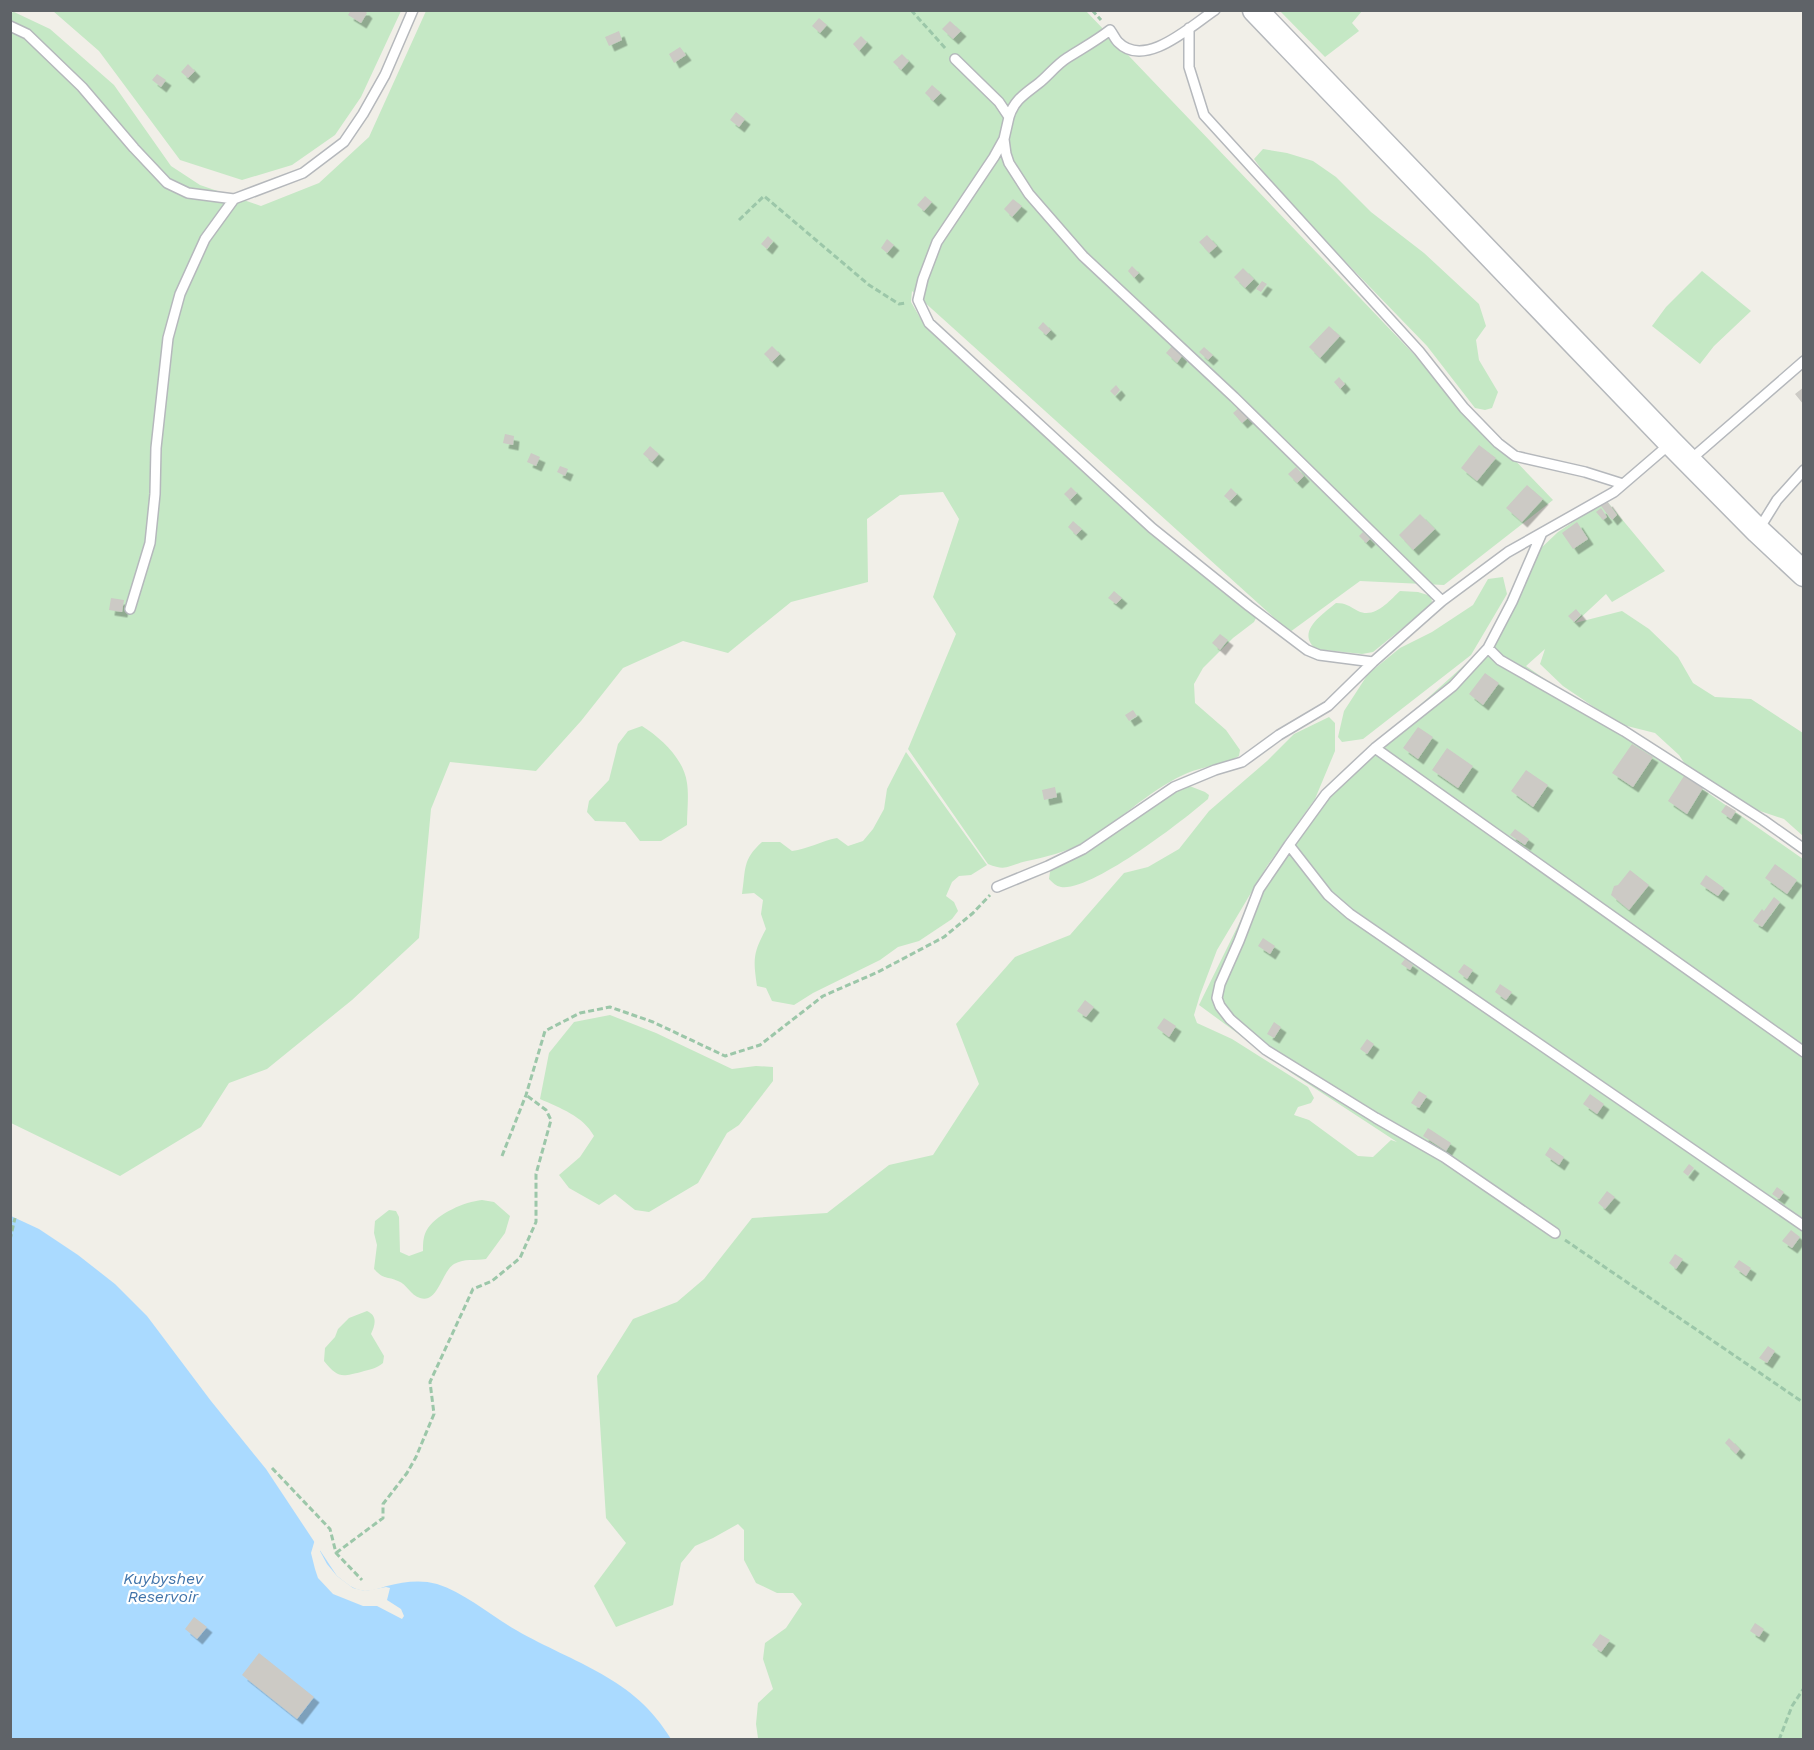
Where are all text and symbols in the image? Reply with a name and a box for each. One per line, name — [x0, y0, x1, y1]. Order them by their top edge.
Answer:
water label: Kuybyshev Reservoir — [123, 1569, 204, 1606]

